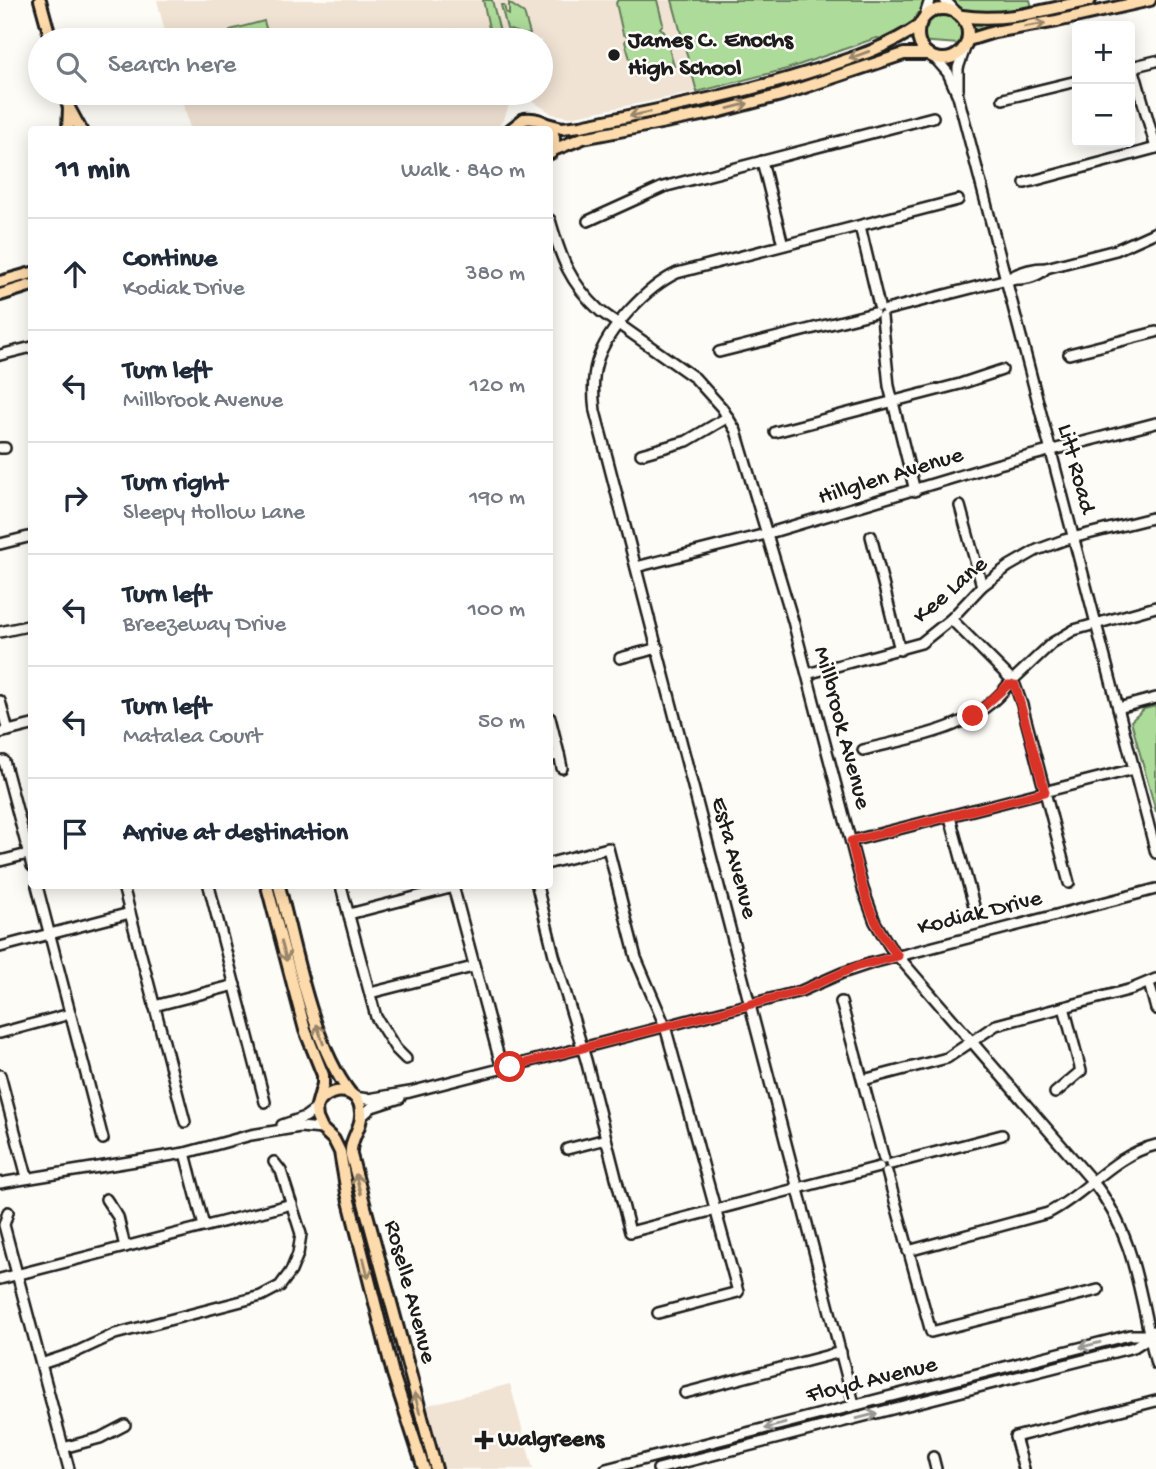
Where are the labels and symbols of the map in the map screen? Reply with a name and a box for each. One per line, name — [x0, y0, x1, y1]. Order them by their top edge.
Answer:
one-way arrow — [1023, 18, 1045, 31]
place label: James C. Enochs High School — [627, 27, 794, 84]
marker: James C. Enochs High School — [606, 47, 622, 63]
one-way arrow — [849, 50, 871, 62]
one-way arrow — [726, 99, 749, 112]
one-way arrow — [629, 107, 652, 121]
street label: Litt Road — [1049, 421, 1101, 519]
street label: Hillglen Avenue — [815, 441, 968, 513]
street label: Kee Lane — [908, 550, 995, 631]
street label: Millbrook Avenue — [805, 644, 877, 813]
route end — [957, 700, 988, 731]
street label: Esta Avenue — [703, 794, 763, 923]
street label: Kodiak Drive — [915, 884, 1046, 943]
one-way arrow — [278, 940, 291, 962]
one-way arrow — [313, 1023, 325, 1045]
route start — [494, 1051, 525, 1082]
one-way arrow — [351, 1173, 364, 1196]
street label: Roselle Avenue — [376, 1217, 442, 1367]
one-way arrow — [360, 1256, 373, 1279]
one-way arrow — [1080, 1339, 1102, 1352]
street label: Floyd Avenue — [803, 1351, 941, 1411]
one-way arrow — [410, 1393, 423, 1415]
one-way arrow — [855, 1409, 877, 1422]
one-way arrow — [764, 1420, 787, 1433]
place label: Walgreens — [497, 1426, 605, 1455]
marker: Walgreens — [476, 1432, 492, 1448]

